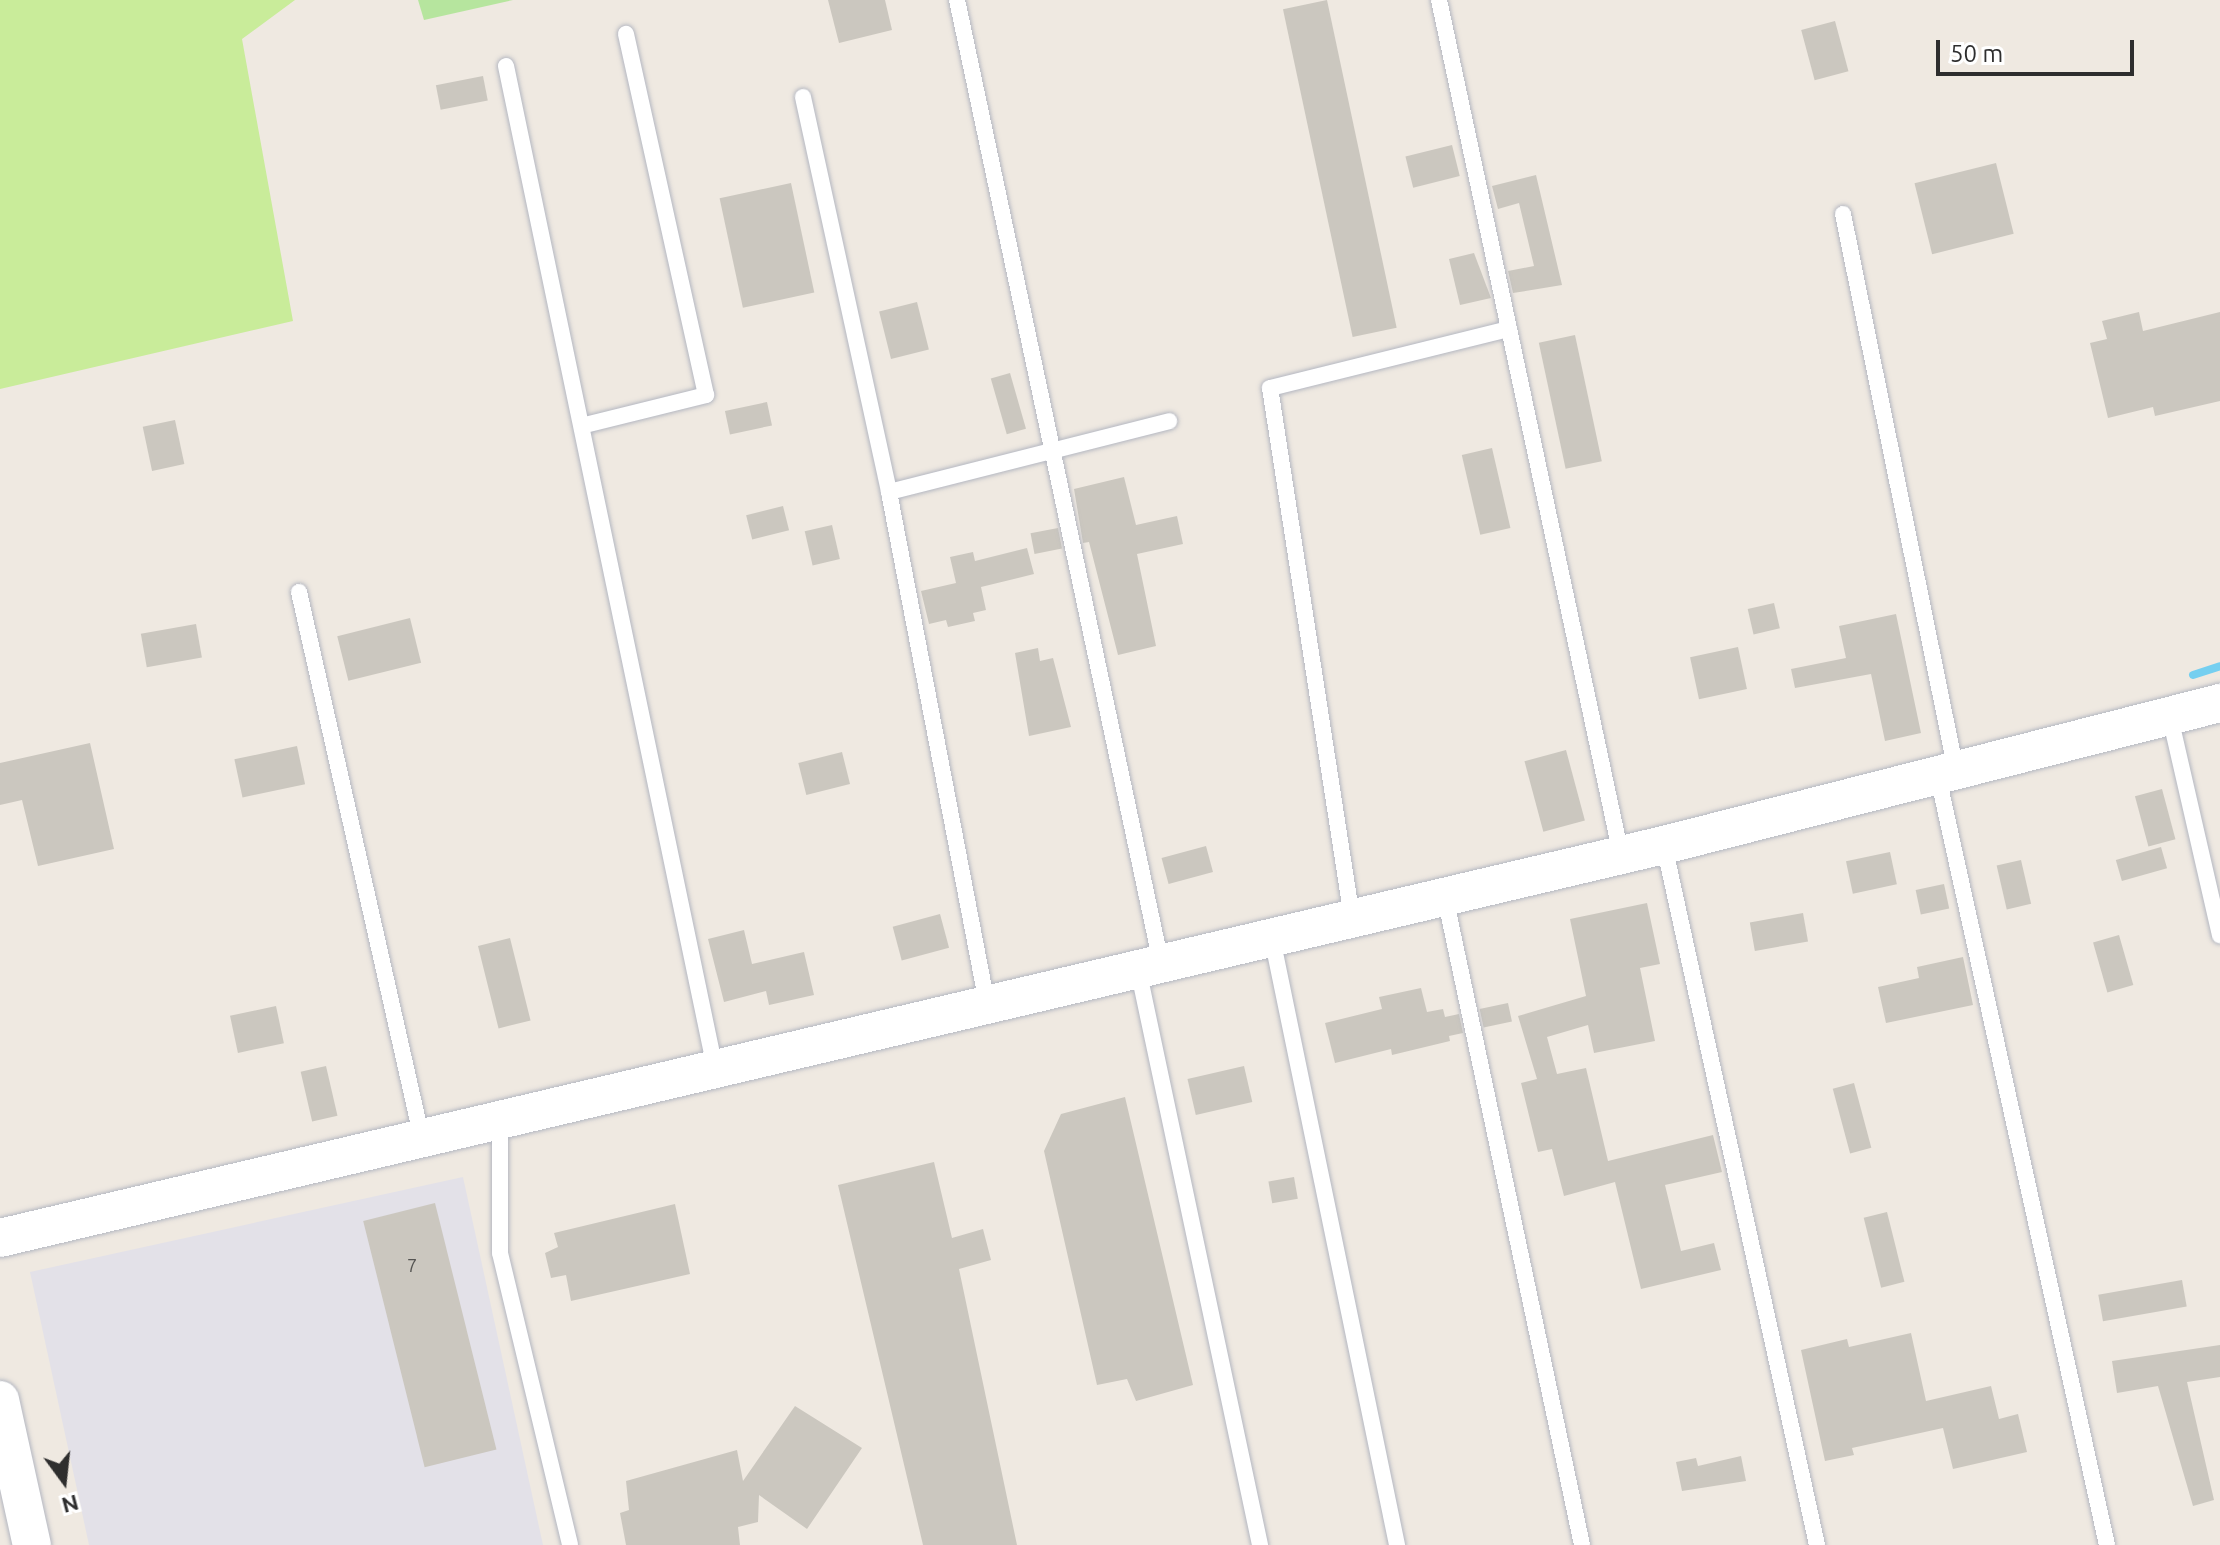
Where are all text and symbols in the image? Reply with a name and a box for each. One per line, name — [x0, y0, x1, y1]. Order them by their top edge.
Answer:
scale bar — [1940, 24, 2138, 74]
text: 50 m — [1950, 40, 2003, 67]
house number: 7 — [407, 1254, 417, 1276]
north arrow — [24, 1441, 104, 1521]
text: N — [59, 1490, 82, 1519]

